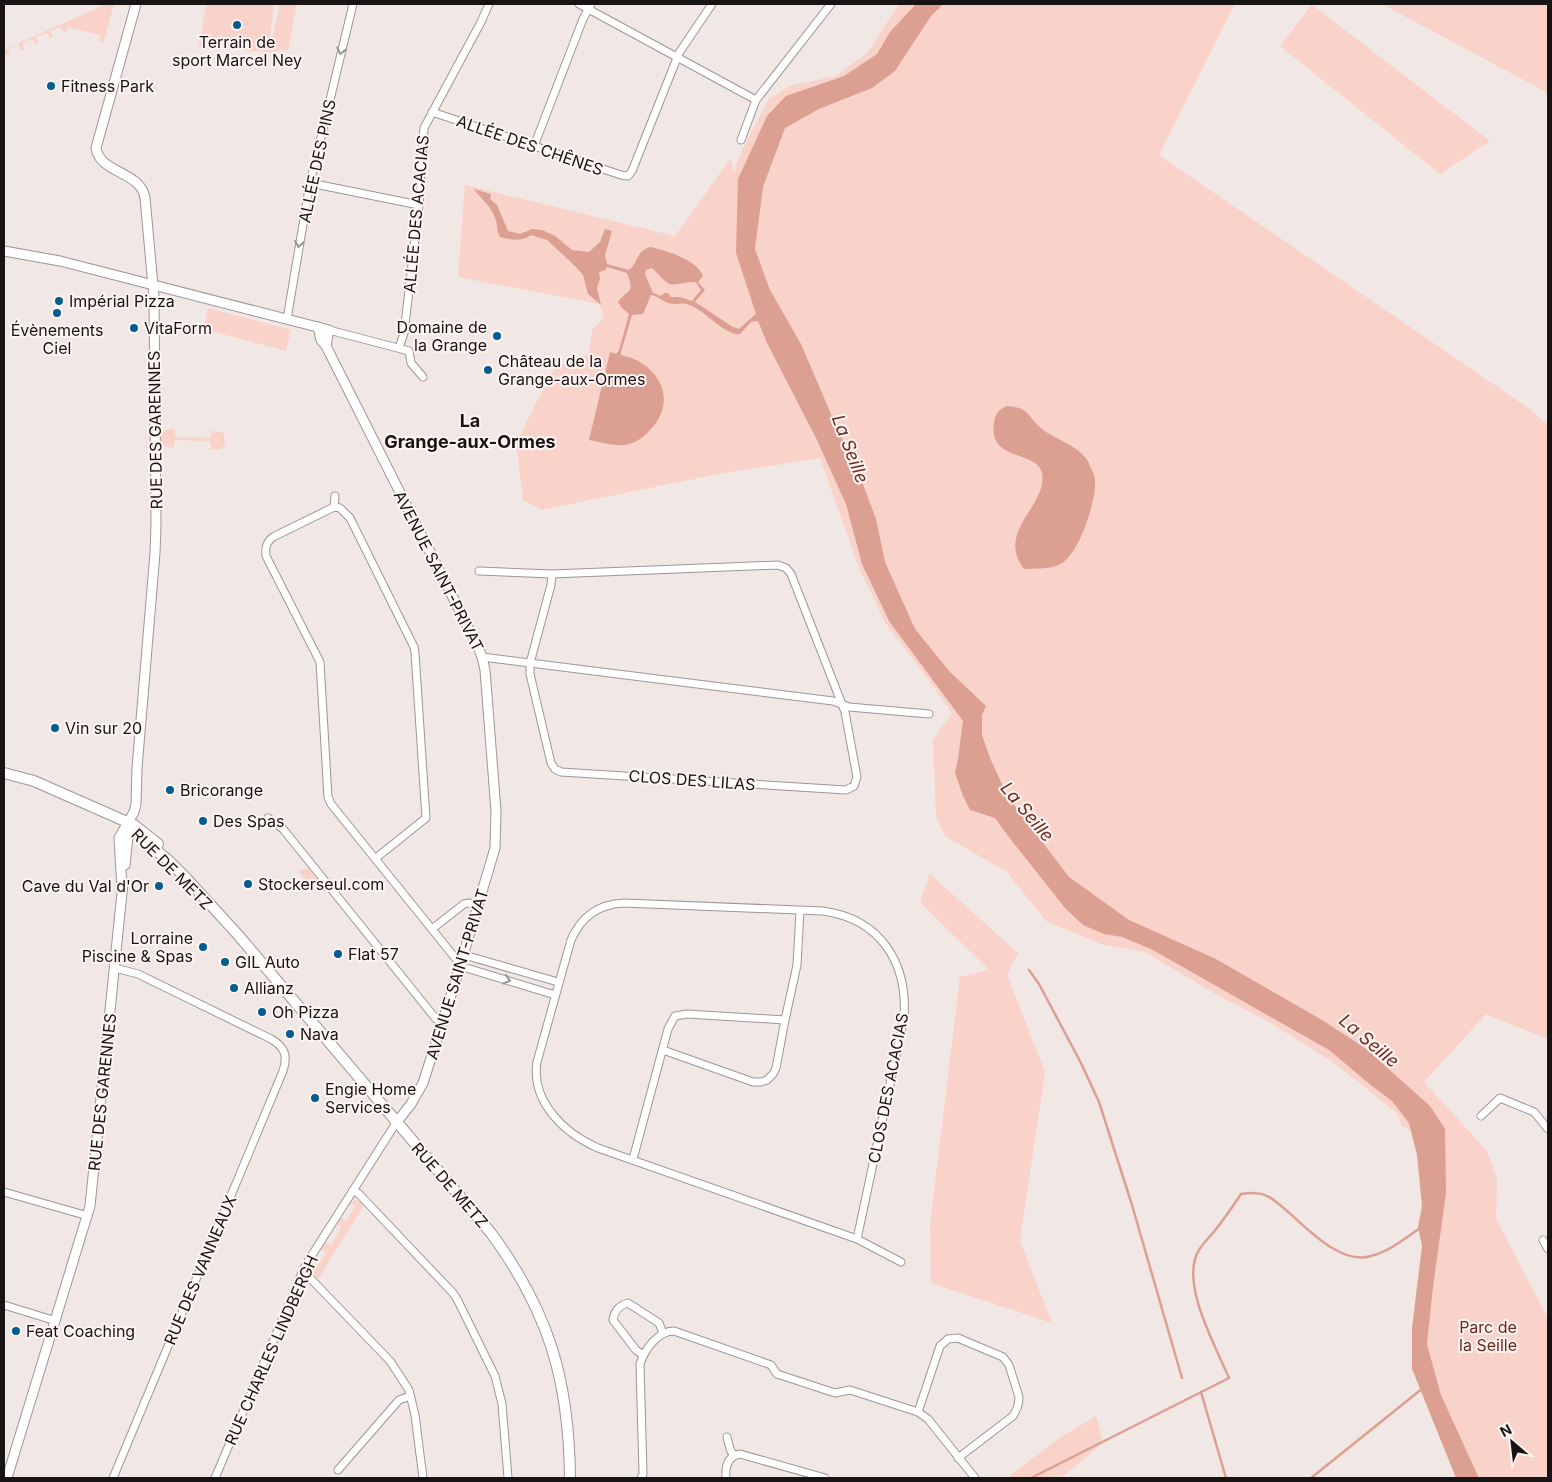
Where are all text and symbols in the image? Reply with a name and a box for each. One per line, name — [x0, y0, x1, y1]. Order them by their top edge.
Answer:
marker: Terrain de sport Marcel Ney — [231, 19, 243, 31]
place label: Terrain de sport Marcel Ney — [172, 32, 302, 70]
one-way arrow — [337, 47, 347, 55]
place label: Fitness Park — [61, 76, 154, 96]
marker: Fitness Park — [45, 80, 57, 92]
street label: ALLÉE DES PINS — [294, 97, 340, 225]
street label: ALLÉE DES CHÊNES — [454, 110, 606, 180]
street label: ALLÉE DES ACACIAS — [399, 134, 433, 294]
one-way arrow — [295, 240, 305, 248]
place label: Impérial Pizza — [69, 291, 175, 311]
marker: Impérial Pizza — [53, 295, 65, 307]
marker: Évènements Ciel — [51, 307, 63, 319]
place label: Domaine de la Grange — [397, 317, 487, 355]
place label: VitaForm — [144, 318, 212, 338]
place label: Évènements Ciel — [11, 320, 103, 358]
marker: VitaForm — [128, 322, 140, 334]
marker: Domaine de la Grange — [491, 330, 503, 342]
street label: RUE DES GARENNES — [144, 350, 166, 510]
place label: Château de la Grange-aux-Ormes — [498, 351, 645, 389]
marker: Château de la Grange-aux-Ormes — [482, 364, 494, 376]
district label: La Grange-aux-Ormes — [384, 410, 556, 452]
water label: La Seille — [828, 412, 873, 486]
street label: AVENUE SAINT-PRIVAT — [390, 487, 488, 655]
place label: Vin sur 20 — [65, 718, 142, 738]
marker: Vin sur 20 — [49, 722, 61, 734]
street label: CLOS DES LILAS — [628, 766, 756, 794]
water label: La Seille — [996, 777, 1058, 846]
place label: Bricorange — [180, 780, 263, 800]
marker: Bricorange — [164, 784, 176, 796]
place label: Des Spas — [213, 811, 284, 831]
marker: Des Spas — [197, 815, 209, 827]
street label: RUE DE METZ — [127, 824, 217, 914]
place label: Stockerseul.com — [258, 874, 384, 894]
place label: Cave du Val d'Or — [22, 876, 149, 896]
marker: Stockerseul.com — [242, 878, 254, 890]
marker: Cave du Val d'Or — [153, 880, 165, 892]
street label: AVENUE SAINT-PRIVAT — [421, 886, 493, 1062]
place label: Lorraine Piscine & Spas — [82, 928, 193, 966]
marker: Lorraine Piscine & Spas — [197, 941, 209, 953]
place label: Flat 57 — [348, 944, 399, 964]
marker: Flat 57 — [332, 948, 344, 960]
place label: GIL Auto — [235, 952, 300, 972]
marker: GIL Auto — [219, 956, 231, 968]
one-way arrow — [502, 974, 511, 984]
place label: Allianz — [244, 978, 294, 998]
marker: Allianz — [228, 982, 240, 994]
place label: Oh Pizza — [272, 1002, 339, 1022]
marker: Oh Pizza — [256, 1006, 268, 1018]
water label: La Seille — [1335, 1010, 1404, 1072]
street label: CLOS DES ACACIAS — [864, 1011, 912, 1165]
street label: RUE DES GARENNES — [84, 1012, 120, 1172]
place label: Nava — [300, 1024, 339, 1044]
marker: Nava — [284, 1028, 296, 1040]
place label: Engie Home Services — [325, 1079, 416, 1117]
marker: Engie Home Services — [309, 1092, 321, 1104]
street label: RUE DE METZ — [408, 1138, 492, 1232]
street label: RUE DES VANNEAUX — [159, 1192, 241, 1348]
street label: RUE CHARLES LINDBERGH — [220, 1252, 322, 1448]
park label: Parc de la Seille — [1459, 1317, 1517, 1355]
place label: Feat Coaching — [26, 1321, 135, 1341]
marker: Feat Coaching — [10, 1325, 22, 1337]
north arrow — [1487, 1417, 1537, 1467]
text: N — [1497, 1420, 1514, 1440]

